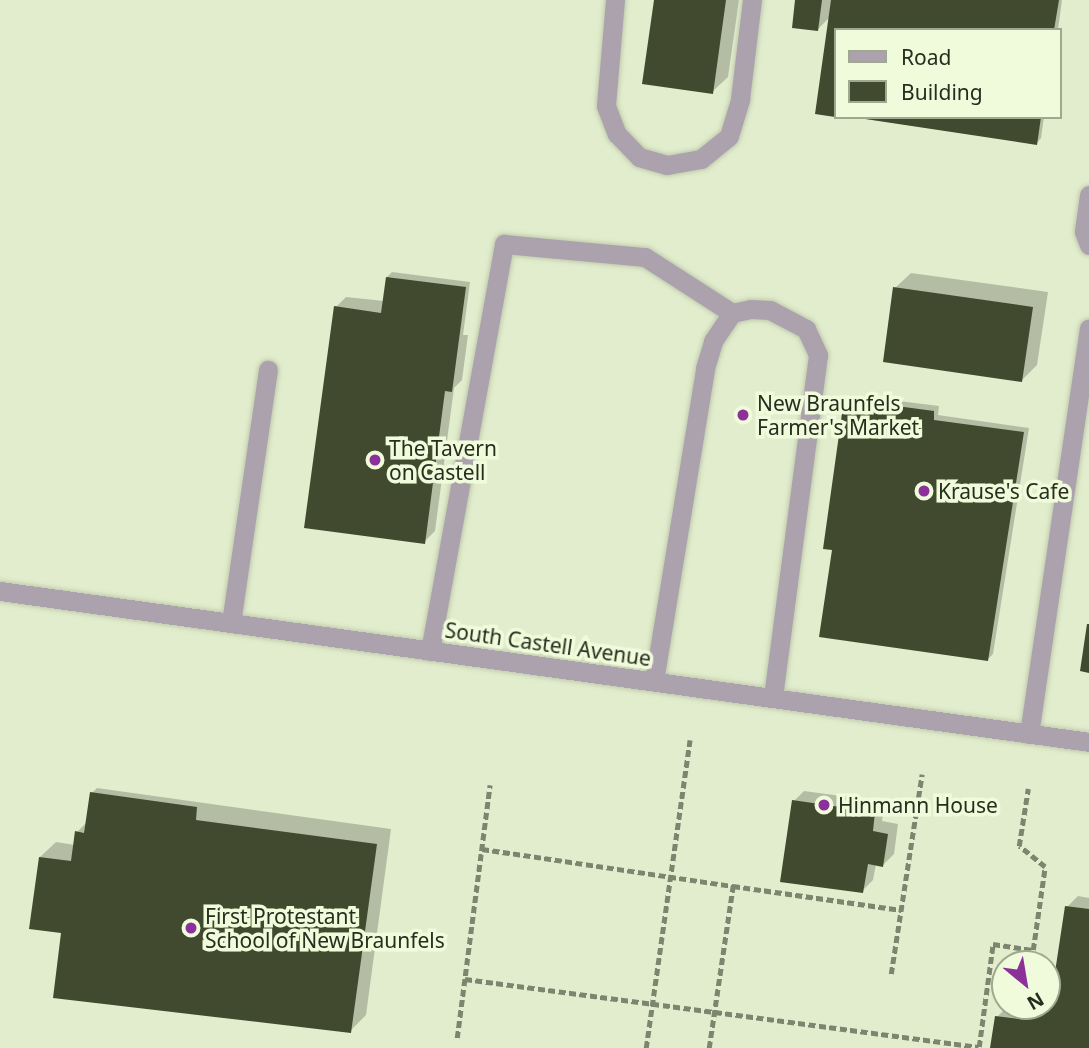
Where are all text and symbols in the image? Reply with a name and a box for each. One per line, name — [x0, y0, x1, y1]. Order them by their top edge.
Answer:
legend — [834, 28, 1061, 119]
text: Road — [901, 43, 951, 71]
text: Building — [901, 78, 983, 106]
place label: New Braunfels Farmer's Market — [757, 390, 919, 440]
marker: New Braunfels Farmer's Market — [735, 407, 751, 423]
place label: The Tavern on Castell — [389, 435, 497, 485]
marker: The Tavern on Castell — [367, 452, 383, 468]
place label: Krause's Cafe — [938, 478, 1069, 504]
marker: Krause's Cafe — [916, 483, 932, 499]
street label: South Castell Avenue — [443, 617, 653, 671]
place label: Hinmann House — [838, 792, 998, 818]
marker: Hinmann House — [816, 797, 832, 813]
place label: First Protestant School of New Braunfels — [205, 903, 445, 953]
marker: First Protestant School of New Braunfels — [183, 920, 199, 936]
north arrow — [991, 950, 1061, 1020]
text: N — [1022, 986, 1049, 1017]

